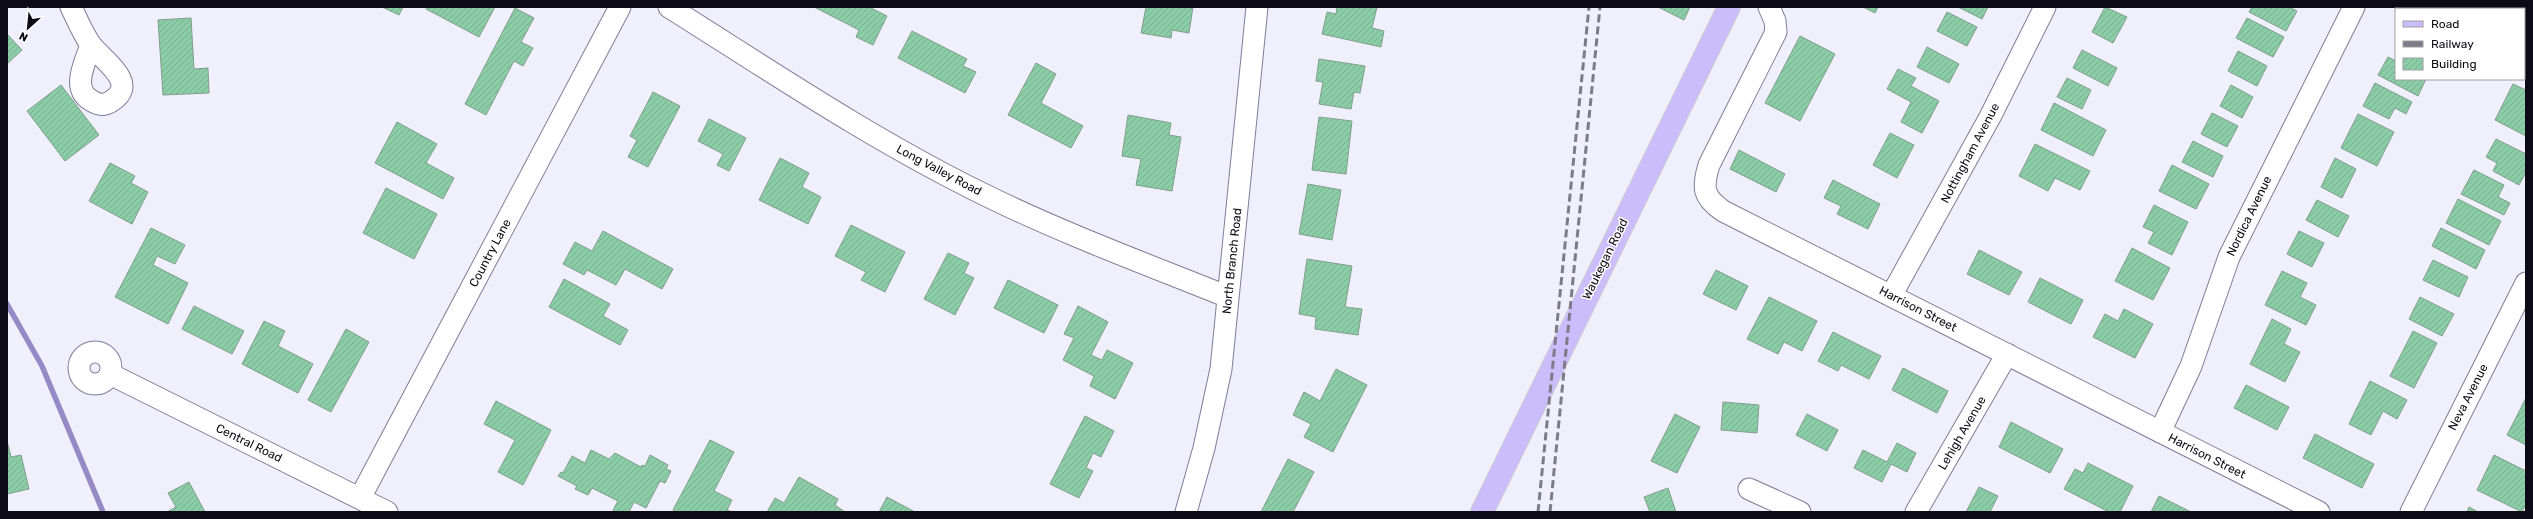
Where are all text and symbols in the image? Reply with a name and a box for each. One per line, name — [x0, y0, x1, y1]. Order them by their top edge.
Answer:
north arrow — [8, 8, 48, 48]
legend — [2395, 8, 2525, 80]
text: Road — [2431, 17, 2459, 31]
text: N — [17, 29, 30, 44]
text: Railway — [2431, 37, 2474, 51]
text: Building — [2431, 57, 2477, 71]
street label: Nottingham Avenue — [1938, 100, 2002, 205]
street label: Long Valley Road — [894, 142, 984, 198]
street label: Nordica Avenue — [2224, 173, 2275, 258]
street label: North Branch Road — [1219, 207, 1245, 315]
street label: Country Lane — [466, 216, 514, 289]
street label: Waukegan Road — [1579, 216, 1631, 302]
street label: Harrison Street — [1877, 283, 1959, 335]
street label: Neva Avenue — [2445, 361, 2491, 432]
street label: Lehigh Avenue — [1935, 393, 1989, 472]
street label: Central Road — [214, 421, 284, 465]
street label: Harrison Street — [2166, 430, 2248, 482]

